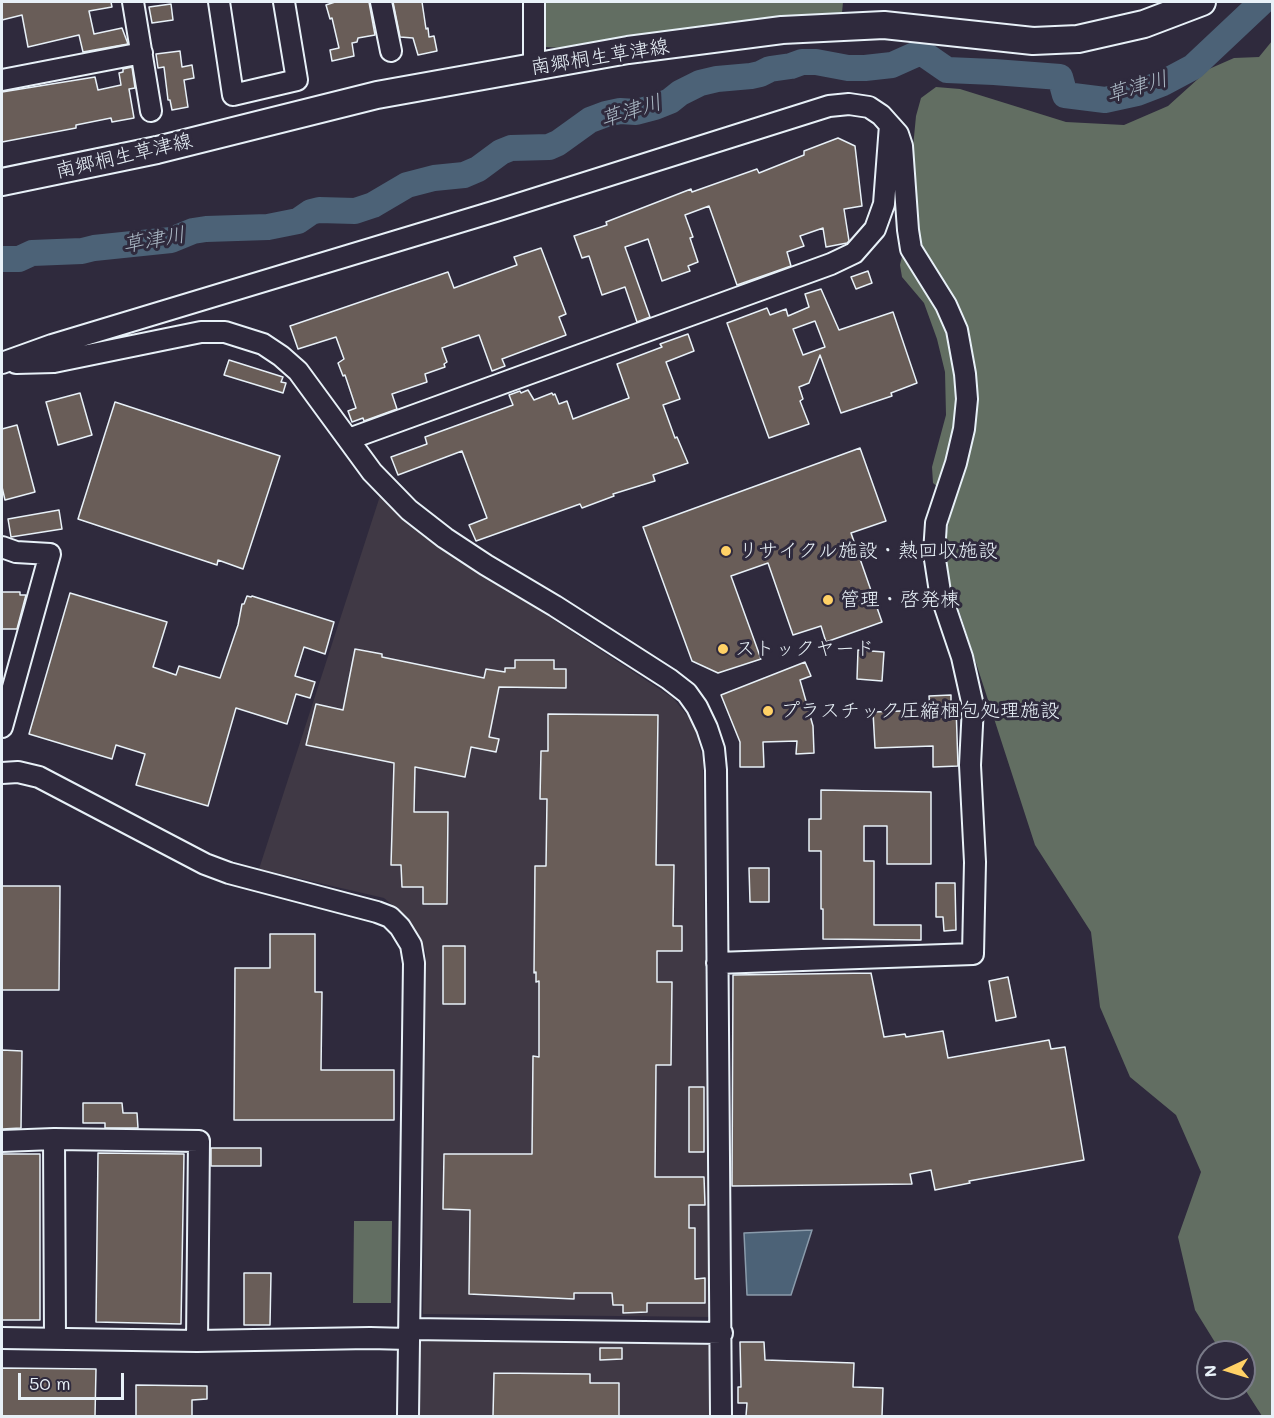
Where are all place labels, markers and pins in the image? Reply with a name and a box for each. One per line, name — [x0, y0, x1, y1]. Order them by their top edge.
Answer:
place label: リサイクル施設・熱回収施設 — [738, 539, 998, 563]
marker: リサイクル施設・熱回収施設 — [719, 544, 733, 558]
place label: 管理・啓発棟 — [840, 588, 960, 612]
marker: 管理・啓発棟 — [821, 593, 835, 607]
place label: ストックヤード — [735, 637, 875, 661]
marker: ストックヤード — [716, 642, 730, 656]
place label: プラスチック圧縮梱包処理施設 — [780, 699, 1060, 723]
marker: プラスチック圧縮梱包処理施設 — [761, 704, 775, 718]

